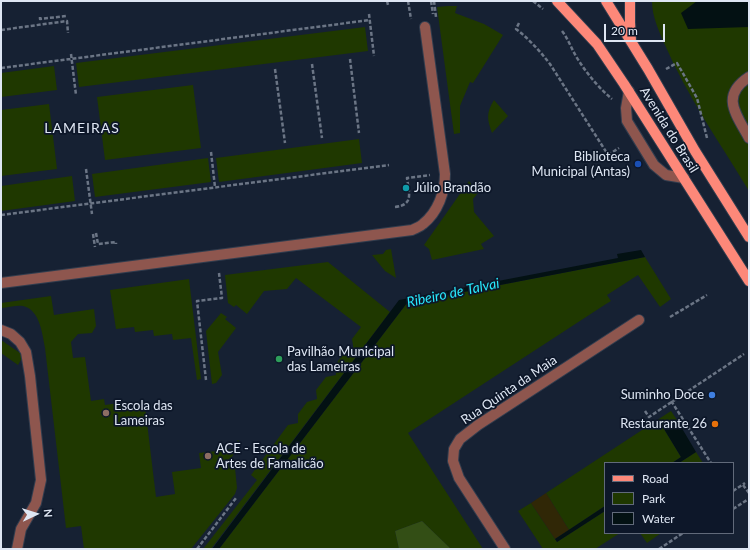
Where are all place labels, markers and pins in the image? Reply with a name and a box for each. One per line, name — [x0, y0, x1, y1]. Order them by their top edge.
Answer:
place label: Biblioteca Municipal (Antas) — [532, 149, 630, 180]
marker: Biblioteca Municipal (Antas) — [633, 159, 643, 169]
place label: Júlio Brandão — [414, 180, 491, 196]
marker: Júlio Brandão — [401, 183, 411, 193]
place label: Pavilhão Municipal das Lameiras — [287, 344, 394, 375]
marker: Pavilhão Municipal das Lameiras — [274, 354, 284, 364]
place label: Suminho Doce — [621, 387, 704, 403]
marker: Suminho Doce — [707, 390, 717, 400]
place label: Escola das Lameiras — [114, 398, 173, 429]
marker: Escola das Lameiras — [101, 408, 111, 418]
place label: Restaurante 26 — [620, 416, 707, 432]
marker: Restaurante 26 — [710, 419, 720, 429]
place label: ACE - Escola de Artes de Famalicão — [216, 441, 324, 472]
marker: ACE - Escola de Artes de Famalicão — [203, 451, 213, 461]

